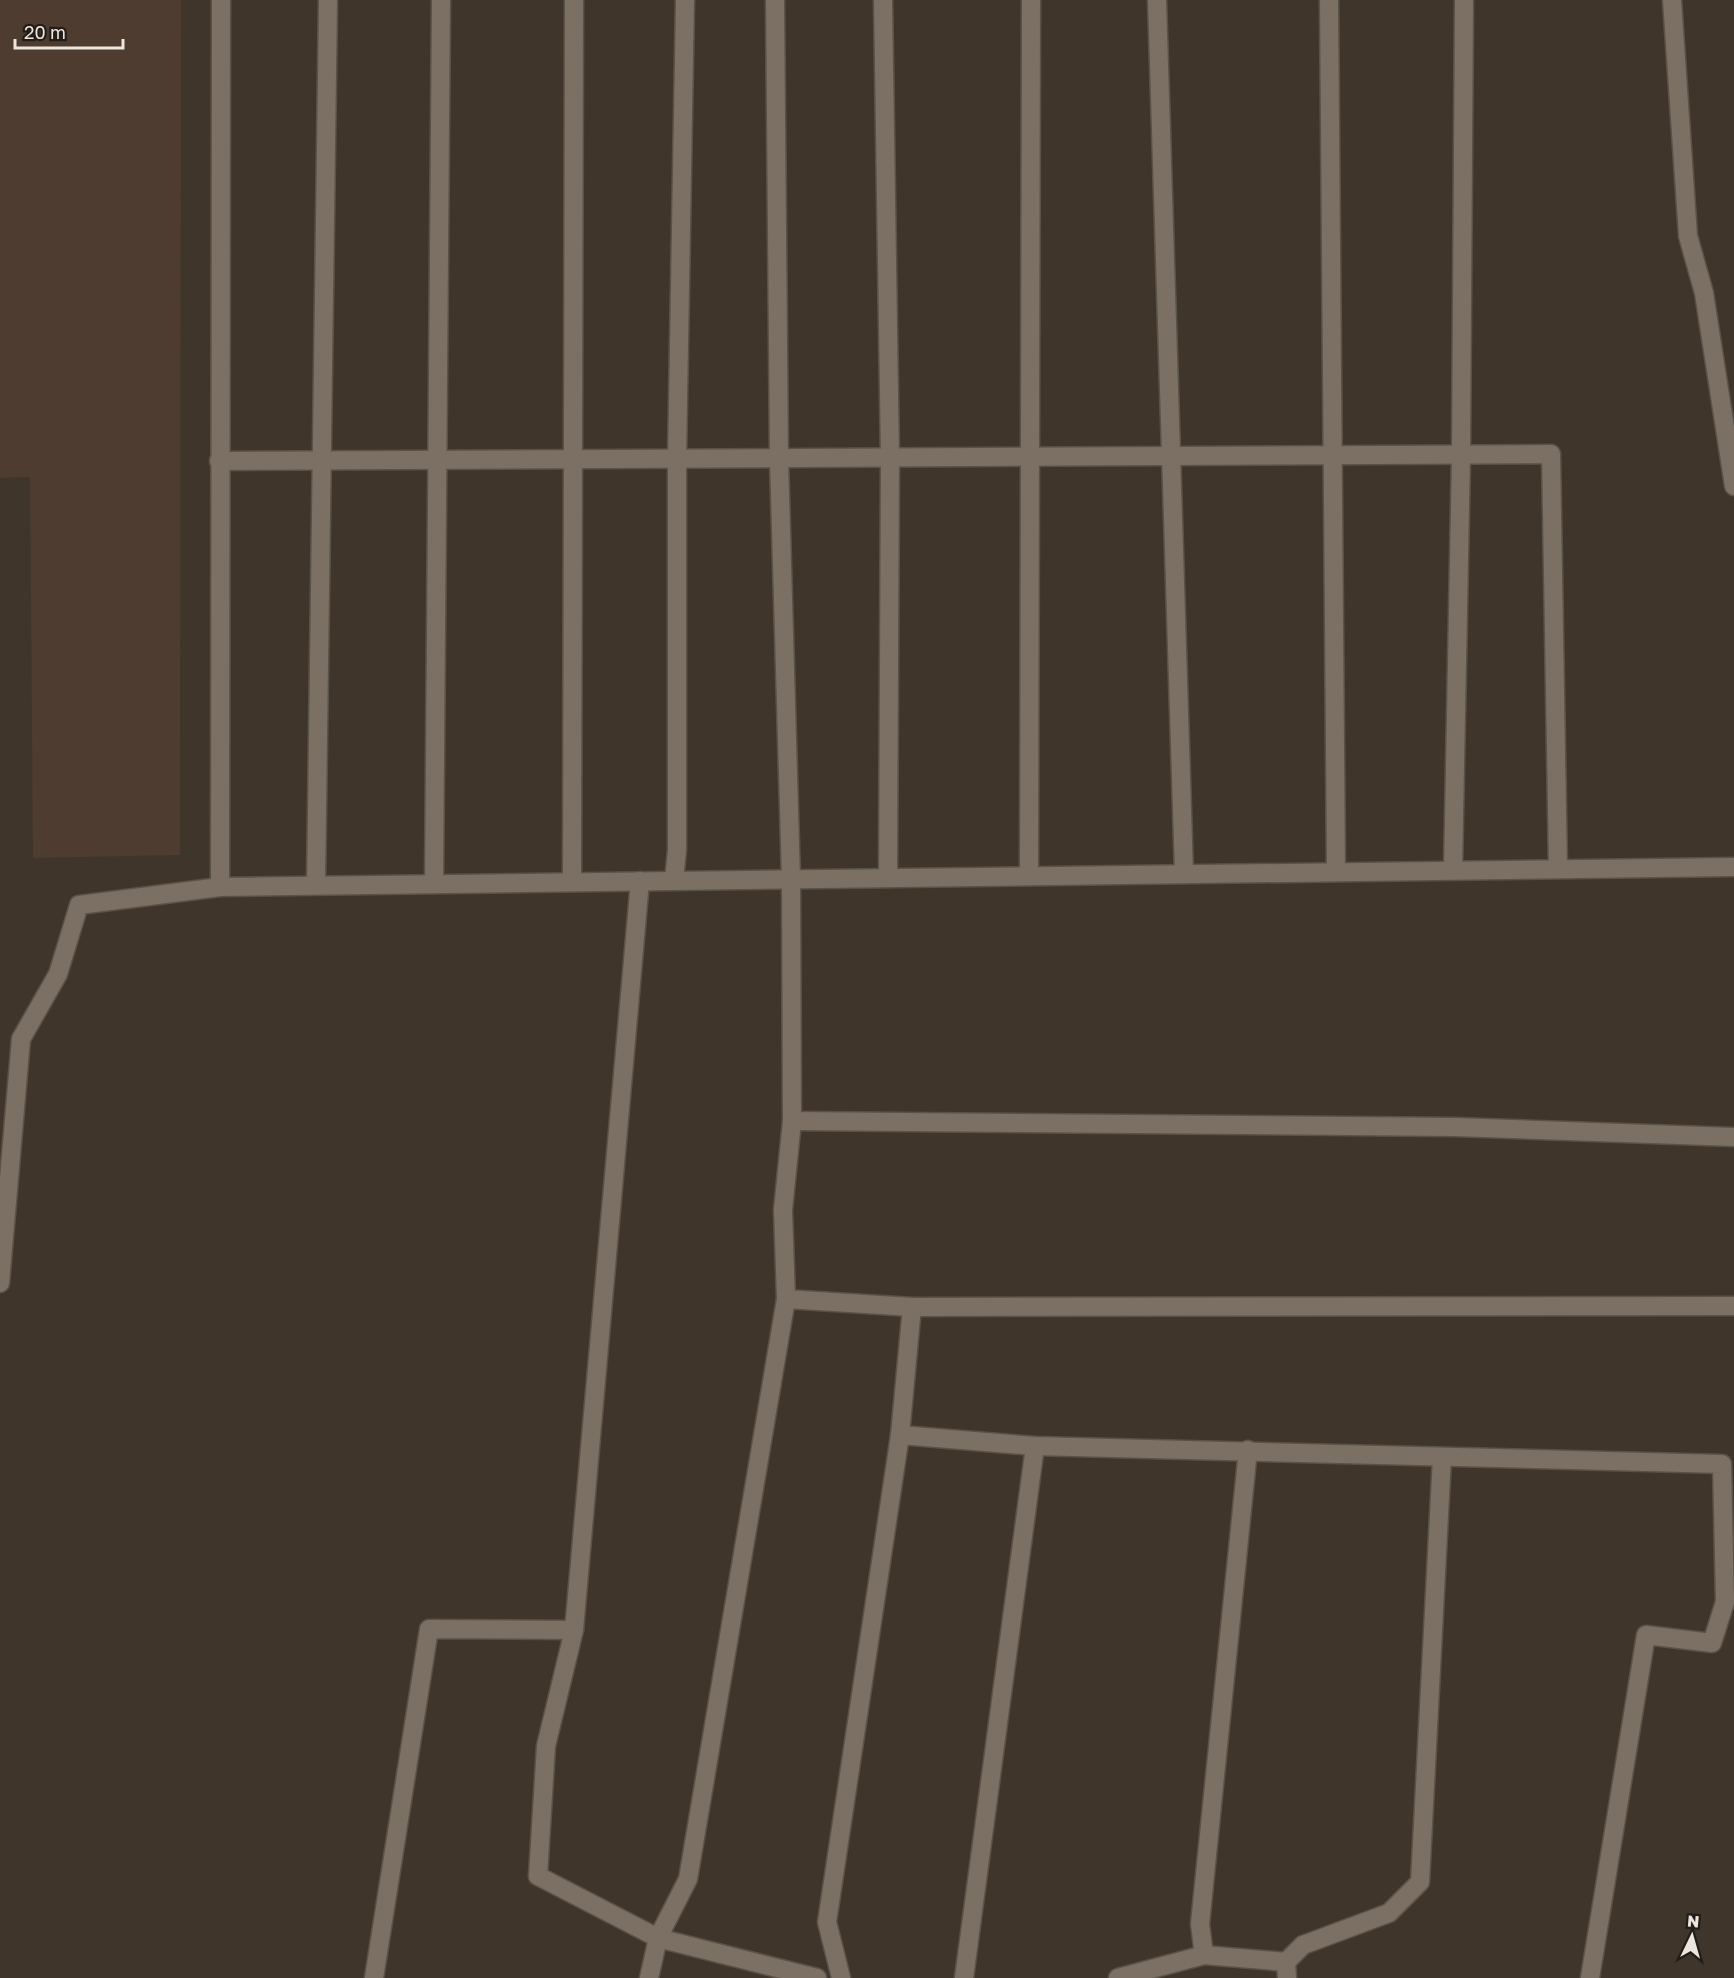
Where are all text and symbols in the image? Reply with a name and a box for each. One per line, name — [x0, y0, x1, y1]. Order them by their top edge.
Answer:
scale bar — [15, 12, 123, 50]
text: 20 m — [24, 21, 66, 43]
north arrow — [1662, 1906, 1722, 1966]
text: N — [1686, 1911, 1700, 1932]

